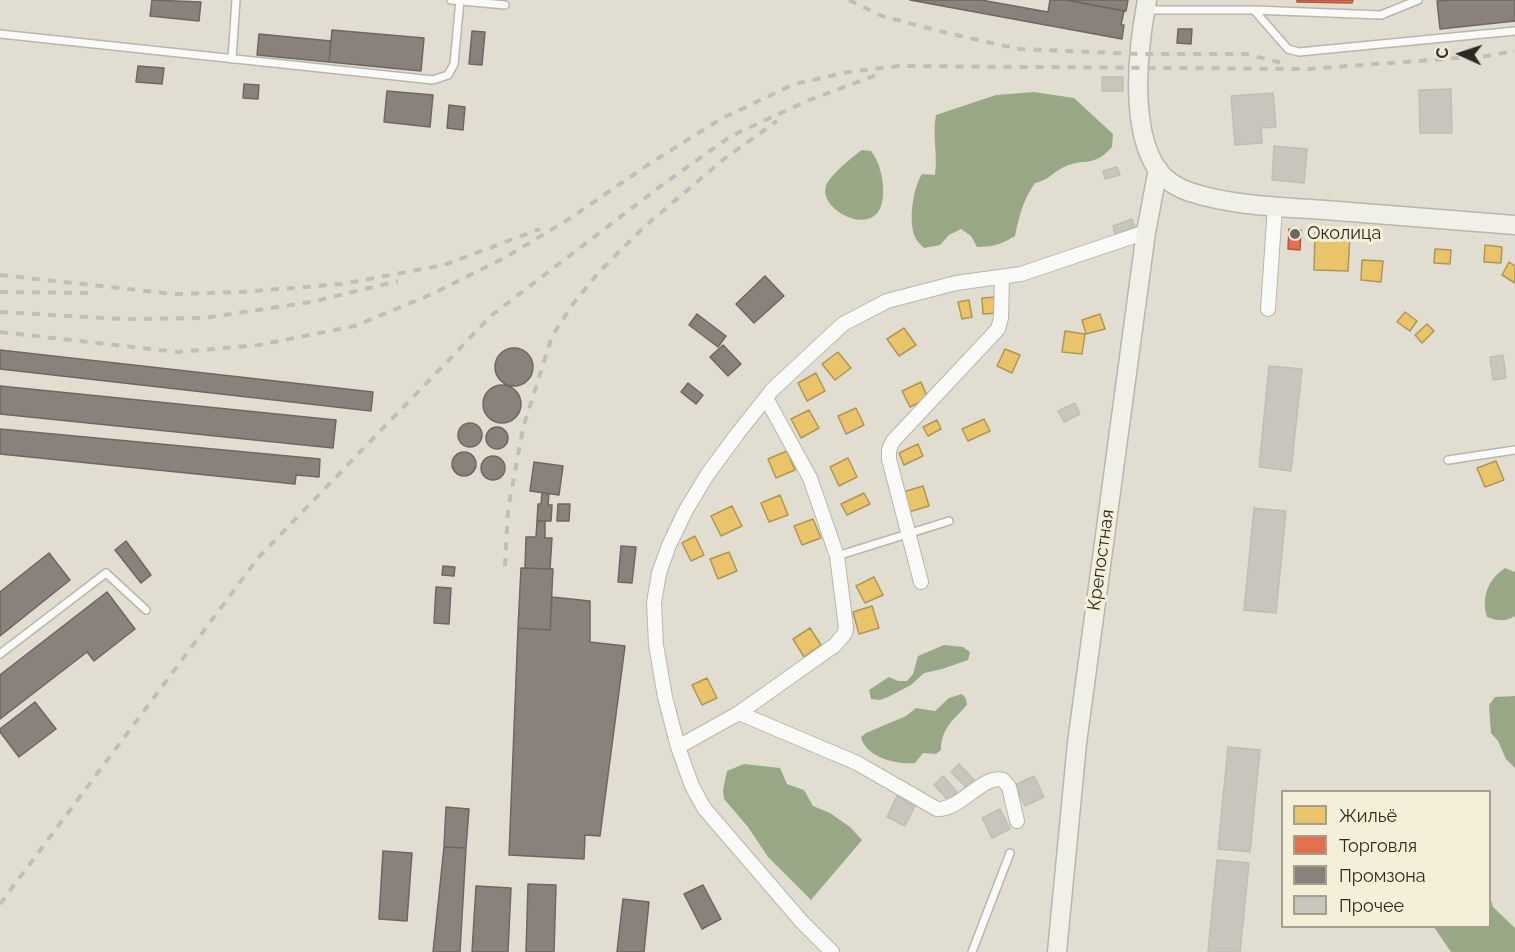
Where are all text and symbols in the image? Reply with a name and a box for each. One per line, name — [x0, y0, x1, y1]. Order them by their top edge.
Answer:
north arrow — [1431, 24, 1491, 84]
text: С — [1433, 47, 1452, 59]
place label: Околица — [1307, 223, 1381, 245]
marker: Околица — [1288, 227, 1302, 241]
street label: Крепостная — [1083, 508, 1119, 612]
legend — [1281, 790, 1491, 928]
text: Жильё — [1339, 805, 1397, 826]
text: Торговля — [1339, 835, 1417, 856]
text: Промзона — [1339, 865, 1426, 886]
text: Прочее — [1339, 895, 1404, 916]

